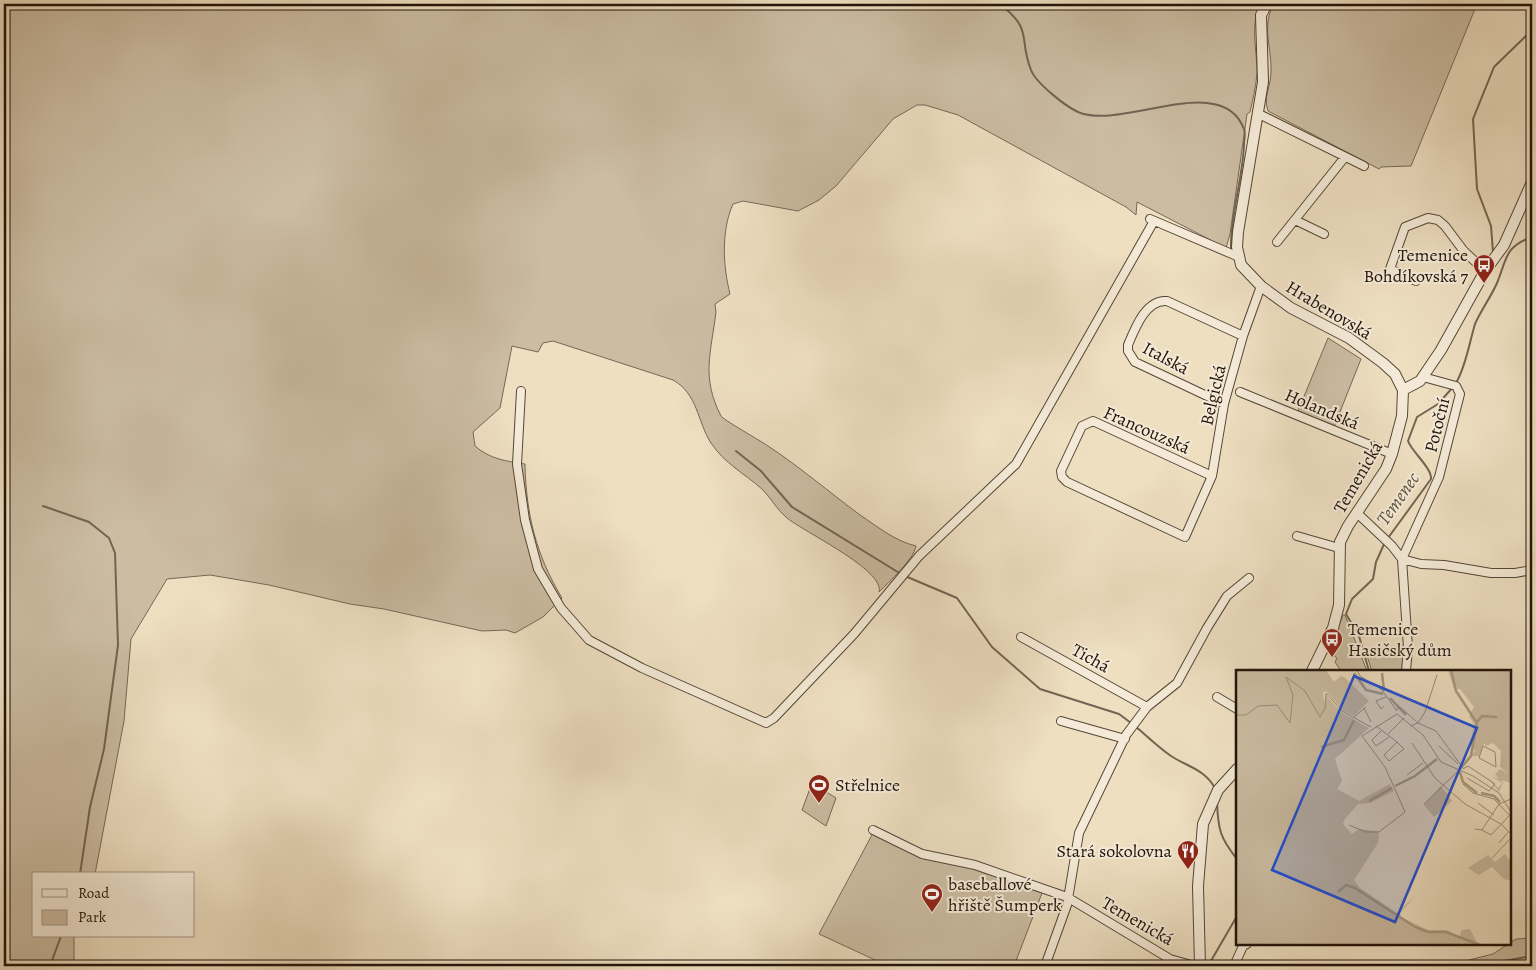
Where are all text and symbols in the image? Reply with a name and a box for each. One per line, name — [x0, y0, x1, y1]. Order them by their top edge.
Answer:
place label: Temenice Bohdíkovská 7 — [1364, 243, 1468, 288]
bus stop icon: Temenice Bohdíkovská 7 — [1472, 253, 1496, 284]
street label: Hrabenovská — [1281, 275, 1377, 345]
street label: Italská — [1139, 336, 1194, 380]
street label: Belgická — [1194, 362, 1232, 428]
street label: Holandská — [1281, 383, 1363, 436]
street label: Potoční — [1419, 395, 1455, 455]
street label: Francouzská — [1100, 400, 1195, 460]
street label: Temenická — [1328, 436, 1389, 517]
water label: Temenec — [1370, 467, 1426, 531]
place label: Temenice Hasičský dům — [1348, 617, 1452, 662]
bus stop icon: Temenice Hasičský dům — [1320, 627, 1344, 658]
street label: Tichá — [1068, 638, 1115, 678]
inset map — [1236, 670, 1511, 945]
sports icon: Střelnice — [807, 773, 831, 804]
place label: Střelnice — [835, 773, 900, 797]
place label: Stará sokolovna — [1056, 839, 1173, 863]
restaurant icon: Stará sokolovna — [1176, 839, 1200, 870]
legend — [32, 872, 195, 938]
place label: baseballové hřiště Šumperk — [948, 872, 1062, 917]
sports icon: baseballové hřiště Šumperk — [920, 882, 944, 913]
text: Road — [78, 883, 110, 903]
street label: Temenická — [1098, 891, 1179, 952]
text: Park — [78, 907, 107, 927]

